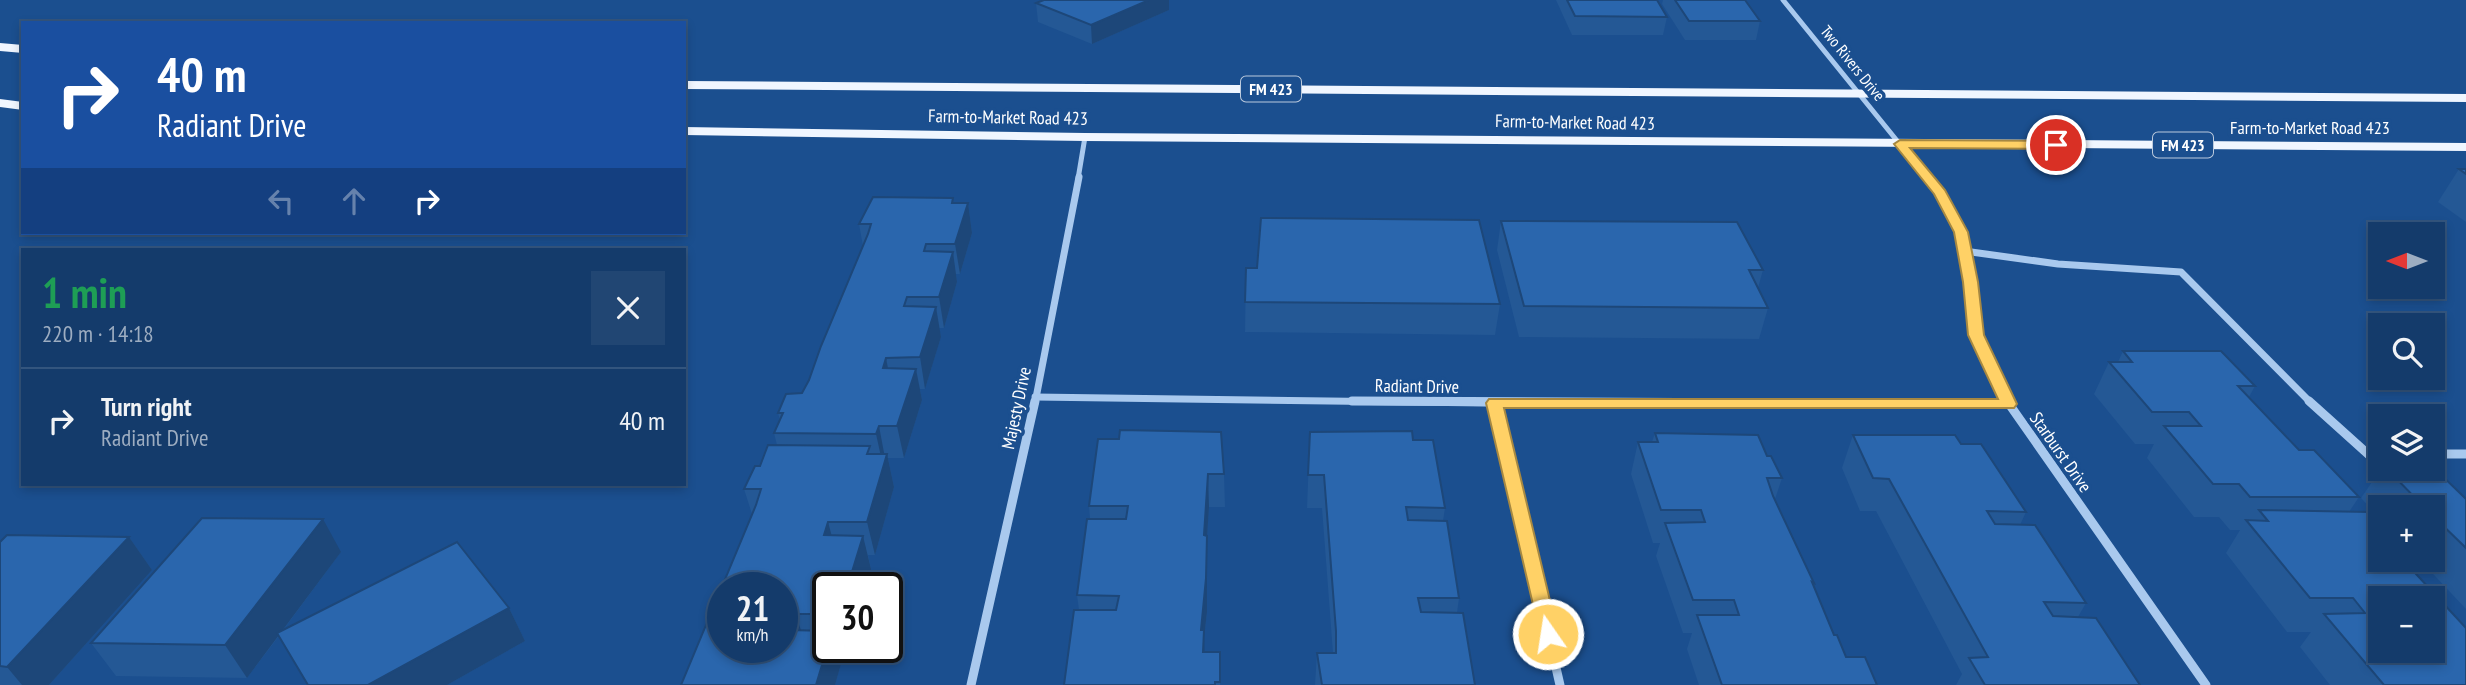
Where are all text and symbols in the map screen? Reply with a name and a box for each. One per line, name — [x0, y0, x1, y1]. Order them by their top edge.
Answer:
street label: Two Rivers Drive — [1816, 21, 1890, 105]
text: 40 m — [157, 42, 246, 106]
icon: right — [42, 49, 133, 140]
road number: FM 423 — [1241, 76, 1301, 102]
text: Radiant Drive — [157, 104, 307, 146]
street label: Farm-to-Market Road 423 — [928, 104, 1088, 130]
street label: Farm-to-Market Road 423 — [1495, 109, 1655, 135]
pin — [2026, 115, 2086, 175]
street label: Farm-to-Market Road 423 — [2230, 116, 2390, 139]
icon: arrive — [2037, 126, 2075, 164]
road number: FM 423 — [2153, 132, 2213, 158]
icon: left — [262, 182, 300, 220]
icon: ahead — [335, 182, 373, 220]
icon: right — [408, 182, 446, 220]
north arrow — [2368, 222, 2445, 299]
map controls — [2368, 222, 2445, 663]
text: 1 min — [42, 265, 127, 320]
button: close — [591, 271, 665, 345]
button: search — [2368, 313, 2445, 390]
text: 220 m · 14:18 — [42, 319, 154, 348]
street label: Majesty Drive — [996, 365, 1036, 451]
street label: Radiant Drive — [1375, 374, 1459, 398]
text: Turn right — [101, 390, 192, 423]
icon: right — [42, 402, 80, 440]
text: 40 m — [619, 404, 665, 437]
button: layers — [2368, 404, 2445, 481]
street label: Starburst Drive — [2025, 407, 2097, 497]
text: Radiant Drive — [101, 423, 208, 452]
button: + — [2368, 495, 2445, 572]
speed limit sign: 30 — [812, 572, 903, 663]
text: 21 — [736, 585, 769, 631]
button: − — [2368, 586, 2445, 663]
position arrow — [1511, 597, 1585, 671]
text: km/h — [737, 623, 768, 646]

